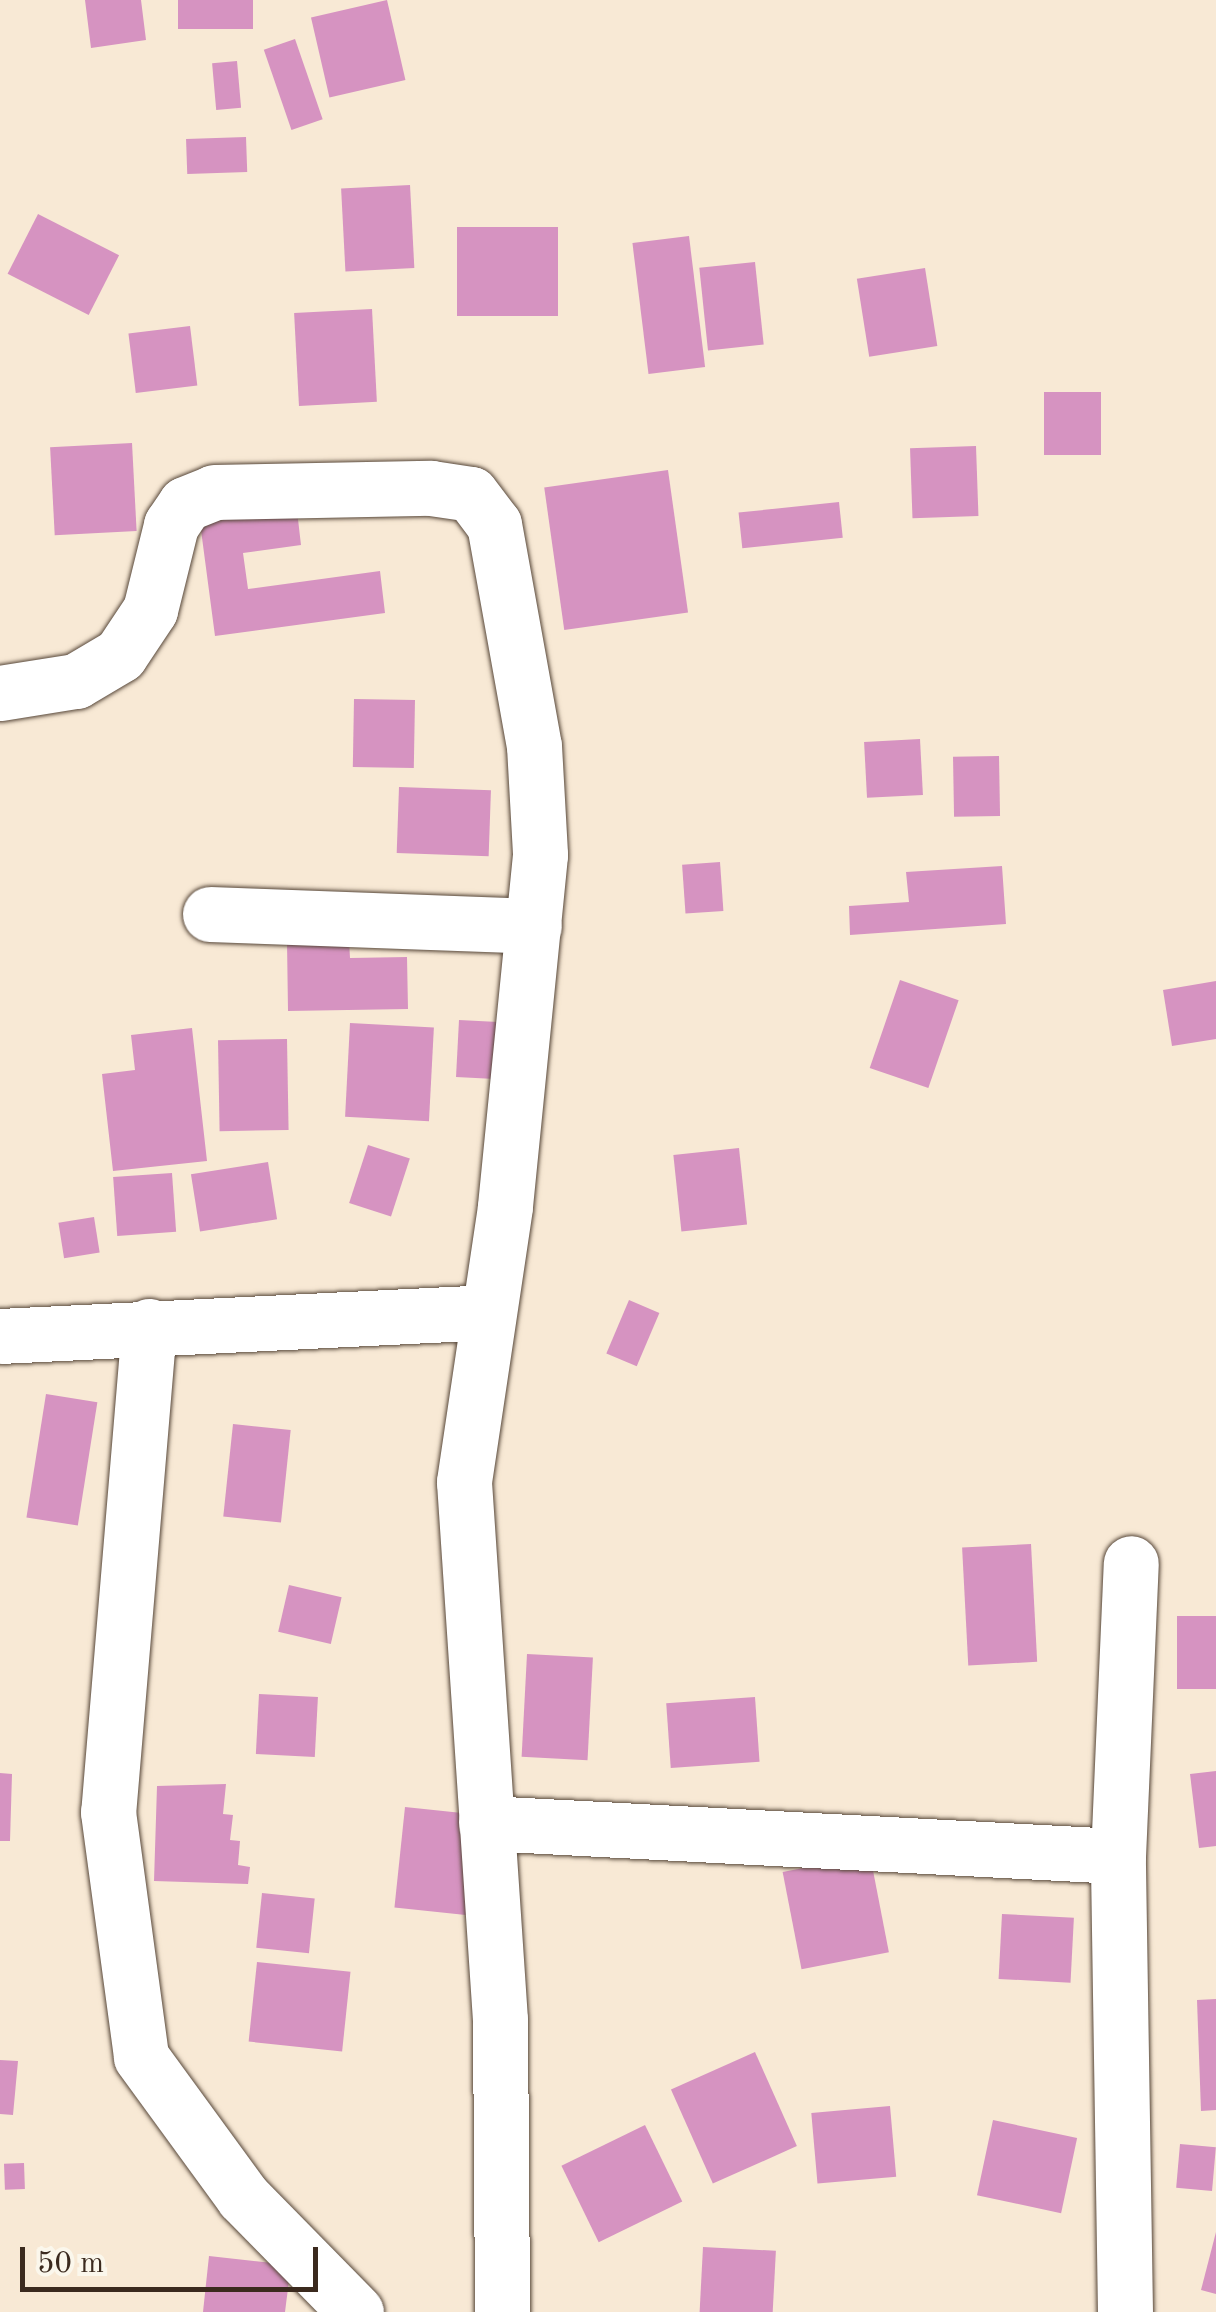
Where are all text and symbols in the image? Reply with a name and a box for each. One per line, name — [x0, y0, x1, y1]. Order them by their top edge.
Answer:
scale bar — [25, 2227, 322, 2289]
text: 50 m — [37, 2249, 104, 2279]

